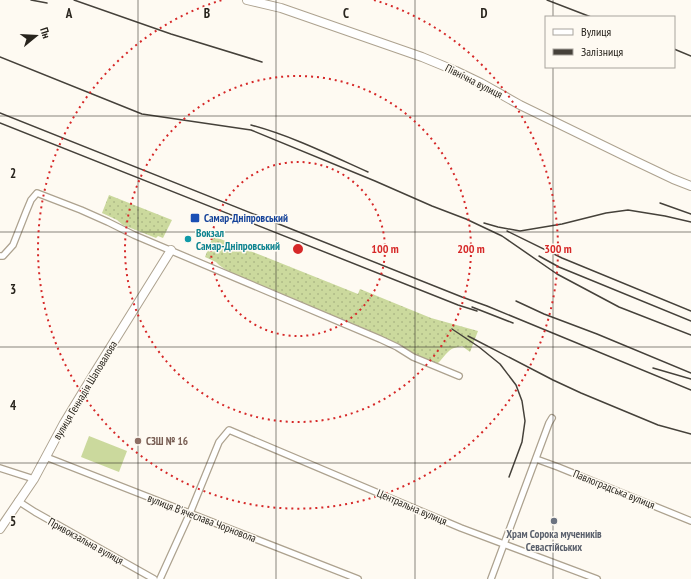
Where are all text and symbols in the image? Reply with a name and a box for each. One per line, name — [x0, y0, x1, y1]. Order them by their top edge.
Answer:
text: A — [65, 5, 73, 22]
text: B — [204, 5, 210, 22]
text: C — [343, 5, 349, 22]
text: D — [481, 5, 488, 22]
north arrow — [16, 16, 56, 56]
legend — [545, 16, 675, 68]
text: Вулиця — [581, 24, 611, 39]
text: Пн — [37, 26, 54, 40]
text: Залізниця — [581, 44, 623, 59]
street label: Північна вулиця — [443, 61, 505, 101]
text: 2 — [10, 165, 16, 182]
place label: Самар-Дніпровський — [204, 211, 288, 225]
marker: Самар-Дніпровський — [189, 212, 201, 224]
place label: Вокзал Самар-Дніпровський — [196, 226, 280, 253]
marker: Вокзал Самар-Дніпровський — [183, 234, 193, 244]
text: 100 m — [371, 241, 399, 256]
text: 200 m — [457, 241, 485, 256]
text: 300 m — [544, 241, 572, 256]
centre of rings — [291, 242, 305, 256]
text: 3 — [10, 281, 16, 298]
street label: вулиця Геннадія Шаповалова — [50, 338, 120, 442]
text: 4 — [10, 397, 17, 414]
place label: СЗШ № 16 — [146, 434, 188, 448]
marker: СЗШ № 16 — [133, 436, 143, 446]
street label: Павлоградська вулиця — [571, 466, 657, 512]
street label: Центральна вулиця — [375, 486, 449, 528]
street label: вулиця В'ячеслава Чорновола — [146, 491, 258, 545]
text: 5 — [10, 513, 16, 530]
street label: Привокзальна вулиця — [46, 514, 126, 568]
marker: Храм Сорока мучеників Севастійських — [549, 516, 559, 526]
place label: Храм Сорока мучеників Севастійських — [506, 527, 602, 554]

